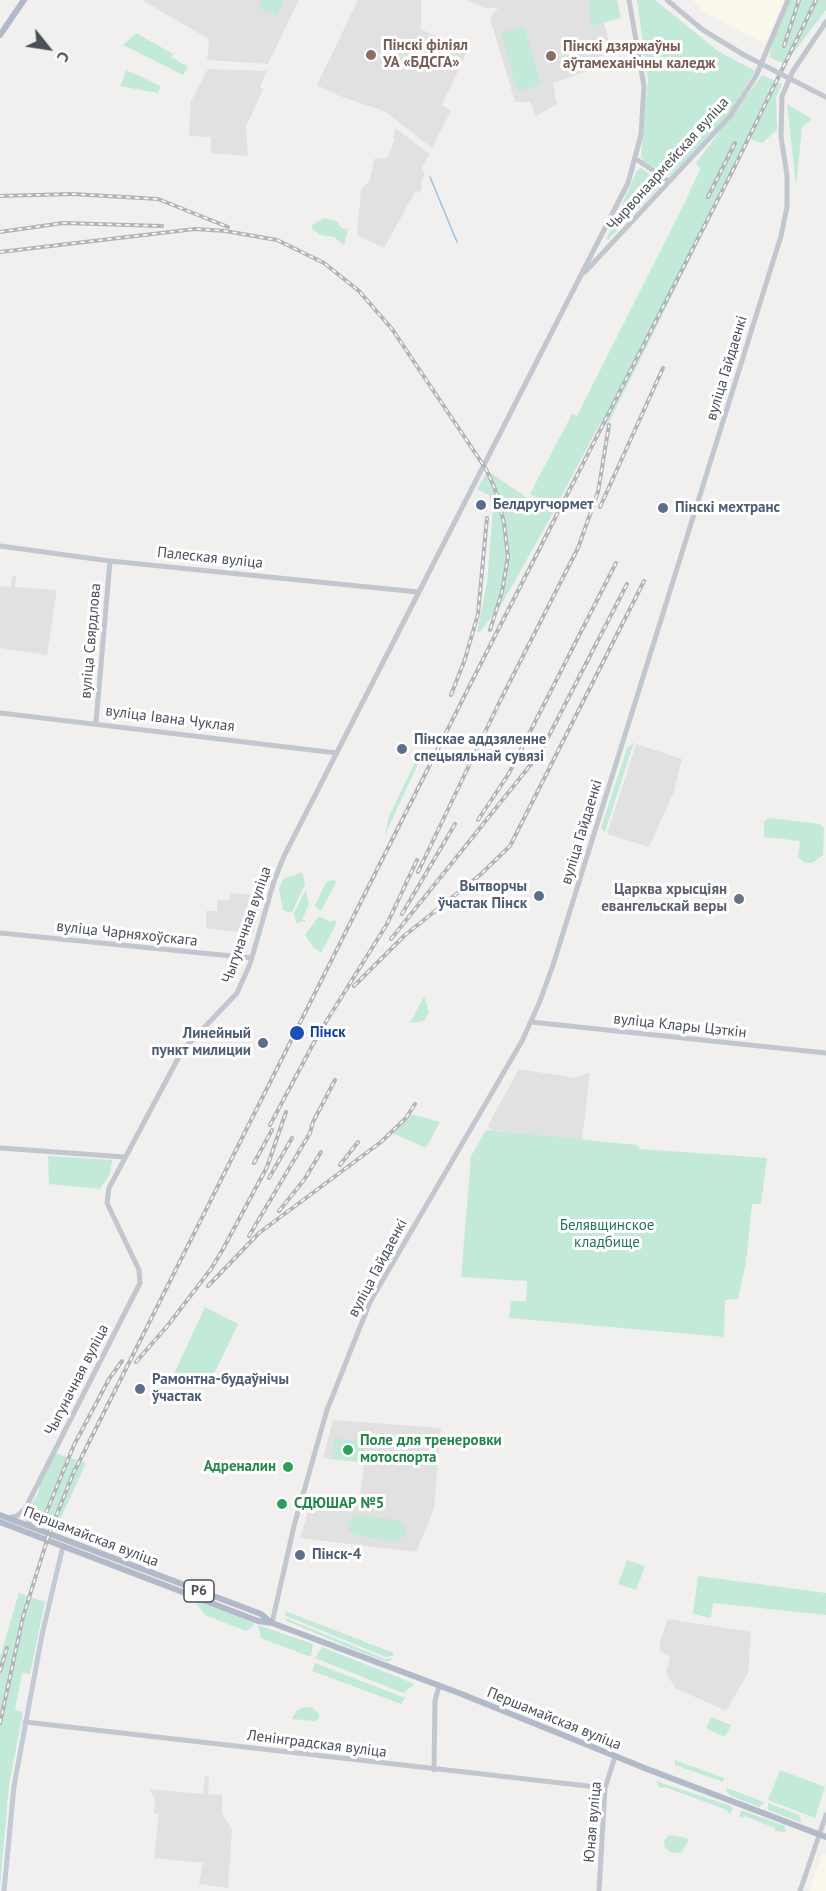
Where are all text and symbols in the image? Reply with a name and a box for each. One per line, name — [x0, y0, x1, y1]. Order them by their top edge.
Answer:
north arrow — [18, 18, 78, 78]
place label: Пінскі філіял УА «БДСГА» — [383, 37, 468, 72]
place label: Пінскі дзяржаўны аўтамеханічны каледж — [563, 38, 715, 73]
text: С — [53, 48, 74, 66]
marker: Пінскі філіял УА «БДСГА» — [364, 48, 378, 62]
marker: Пінскі дзяржаўны аўтамеханічны каледж — [544, 49, 558, 63]
street label: Чырвонаармейская вуліца — [603, 94, 733, 234]
street label: вуліца Гайдаенкі — [703, 313, 751, 423]
place label: Белдругчормет — [493, 496, 594, 514]
marker: Белдругчормет — [474, 498, 488, 512]
place label: Пінскі мехтранс — [675, 499, 780, 517]
marker: Пінскі мехтранс — [656, 501, 670, 515]
street label: Палеская вуліца — [156, 543, 264, 573]
street label: вуліца Свярдлова — [77, 583, 105, 699]
street label: вуліца Івана Чуклая — [104, 702, 236, 736]
place label: Пінскае аддзяленне спецыяльнай сувязі — [414, 731, 546, 766]
marker: Пінскае аддзяленне спецыяльнай сувязі — [395, 742, 409, 756]
street label: вуліца Гайдаенкі — [558, 777, 606, 887]
street label: Чыгуначная вуліца — [219, 864, 275, 986]
place label: Вытворчы ўчастак Пінск — [438, 878, 527, 913]
place label: Царква хрысціян евангельскай веры — [601, 881, 727, 916]
marker: Вытворчы ўчастак Пінск — [532, 889, 546, 903]
marker: Царква хрысціян евангельскай веры — [732, 892, 746, 906]
street label: вуліца Чарняхоўскага — [56, 918, 198, 950]
street label: вуліца Клары Цэткін — [612, 1010, 748, 1042]
marker: Пінск — [288, 1024, 306, 1042]
place label: Пінск — [310, 1024, 346, 1042]
place label: Линейный пункт милиции — [152, 1025, 251, 1060]
marker: Линейный пункт милиции — [256, 1036, 270, 1050]
street label: вуліца Гайдаенкі — [345, 1216, 411, 1320]
park label: Белявщинское кладбище — [560, 1217, 654, 1252]
street label: Чыгуначная вуліца — [41, 1321, 113, 1439]
place label: Рамонтна-будаўнічы ўчастак — [152, 1371, 289, 1406]
marker: Рамонтна-будаўнічы ўчастак — [133, 1382, 147, 1396]
place label: Поле для тренеровки мотоспорта — [360, 1432, 502, 1467]
marker: Поле для тренеровки мотоспорта — [341, 1443, 355, 1457]
place label: Адреналин — [204, 1458, 276, 1476]
marker: Адреналин — [281, 1460, 295, 1474]
place label: СДЮШАР №5 — [294, 1495, 384, 1513]
marker: СДЮШАР №5 — [275, 1497, 289, 1511]
street label: Першамайская вуліца — [21, 1503, 161, 1571]
place label: Пінск-4 — [312, 1546, 361, 1564]
marker: Пінск-4 — [293, 1548, 307, 1562]
road number: Р6 — [184, 1580, 214, 1602]
street label: Першамайская вуліца — [484, 1684, 624, 1754]
street label: Ленінградская вуліца — [246, 1727, 388, 1761]
street label: Юная вуліца — [580, 1781, 606, 1863]

